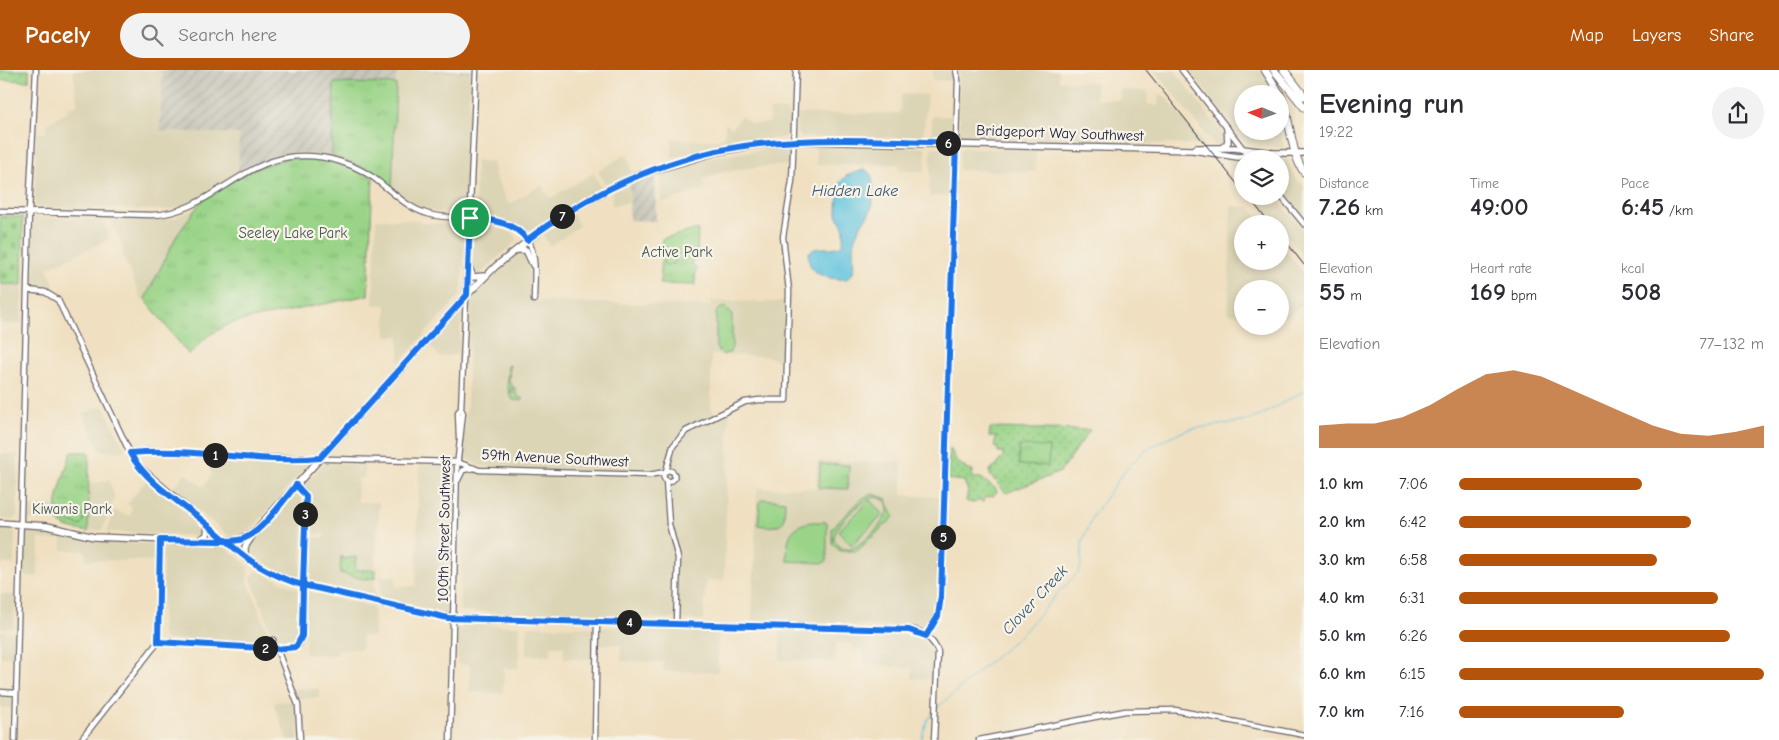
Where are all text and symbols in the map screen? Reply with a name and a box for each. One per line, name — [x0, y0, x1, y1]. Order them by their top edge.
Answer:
search box — [120, 13, 470, 58]
text: Pacely — [25, 21, 90, 49]
icon: search — [138, 21, 166, 49]
text: Search here — [178, 24, 277, 46]
text: Map — [1570, 25, 1604, 46]
text: Layers — [1632, 25, 1681, 46]
text: Share — [1709, 25, 1754, 46]
north arrow — [1234, 85, 1289, 140]
map controls — [1234, 85, 1289, 335]
button: share — [1712, 87, 1764, 139]
text: Evening run — [1319, 88, 1464, 120]
street label: Bridgeport Way Southwest — [976, 121, 1145, 145]
text: 19:22 — [1319, 123, 1353, 141]
pin: 6 — [936, 130, 960, 156]
text: 6 — [945, 135, 952, 152]
button: layers — [1234, 150, 1289, 205]
text: Distance — [1319, 175, 1369, 192]
text: Time — [1470, 175, 1499, 192]
text: Pace — [1621, 175, 1649, 192]
water label: Hidden Lake — [812, 182, 898, 200]
text: 7.26 — [1319, 192, 1360, 221]
text: 49:00 — [1470, 192, 1529, 221]
text: 6:45 — [1621, 192, 1664, 221]
pin — [449, 197, 491, 239]
text: km — [1360, 202, 1383, 219]
text: /km — [1664, 202, 1693, 219]
icon: arrive — [456, 204, 484, 232]
pin: 7 — [550, 204, 574, 228]
text: 7 — [559, 208, 566, 225]
button: + — [1234, 215, 1289, 270]
park label: Seeley Lake Park — [238, 224, 348, 242]
park label: Active Park — [642, 243, 713, 261]
text: Elevation — [1319, 260, 1373, 277]
text: Heart rate — [1470, 260, 1532, 277]
text: kcal — [1621, 260, 1645, 277]
text: 55 — [1319, 277, 1346, 306]
text: 169 — [1470, 277, 1506, 306]
text: 508 — [1621, 277, 1661, 306]
button: − — [1234, 280, 1289, 335]
text: m — [1346, 287, 1362, 304]
text: bpm — [1506, 287, 1537, 304]
text: Elevation — [1319, 335, 1380, 353]
text: 77–132 m — [1699, 335, 1764, 353]
pin: 1 — [202, 442, 228, 468]
street label: 59th Avenue Southwest — [481, 445, 630, 471]
text: 1 — [213, 447, 218, 464]
street label: 100th Street Southwest — [434, 455, 454, 603]
text: 1.0 km — [1319, 475, 1364, 493]
text: 7:06 — [1399, 475, 1428, 493]
park label: Kiwanis Park — [32, 500, 113, 518]
pin: 3 — [292, 502, 318, 526]
text: 3 — [302, 506, 309, 523]
text: 2.0 km — [1319, 513, 1365, 531]
text: 6:42 — [1399, 513, 1427, 531]
pin: 5 — [930, 524, 956, 550]
text: 5 — [940, 529, 947, 546]
text: 3.0 km — [1319, 551, 1365, 569]
text: 6:58 — [1399, 551, 1427, 569]
water label: Clover Creek — [998, 562, 1072, 638]
text: 4.0 km — [1319, 589, 1365, 607]
text: 6:31 — [1399, 589, 1425, 607]
pin: 4 — [616, 610, 642, 634]
text: 4 — [626, 614, 633, 631]
text: 5.0 km — [1319, 627, 1366, 645]
text: 6:26 — [1399, 627, 1428, 645]
pin: 2 — [252, 636, 278, 660]
text: 2 — [262, 640, 269, 657]
text: 6.0 km — [1319, 665, 1366, 683]
text: 6:15 — [1399, 665, 1426, 683]
text: 7.0 km — [1319, 703, 1364, 721]
text: 7:16 — [1399, 703, 1424, 721]

